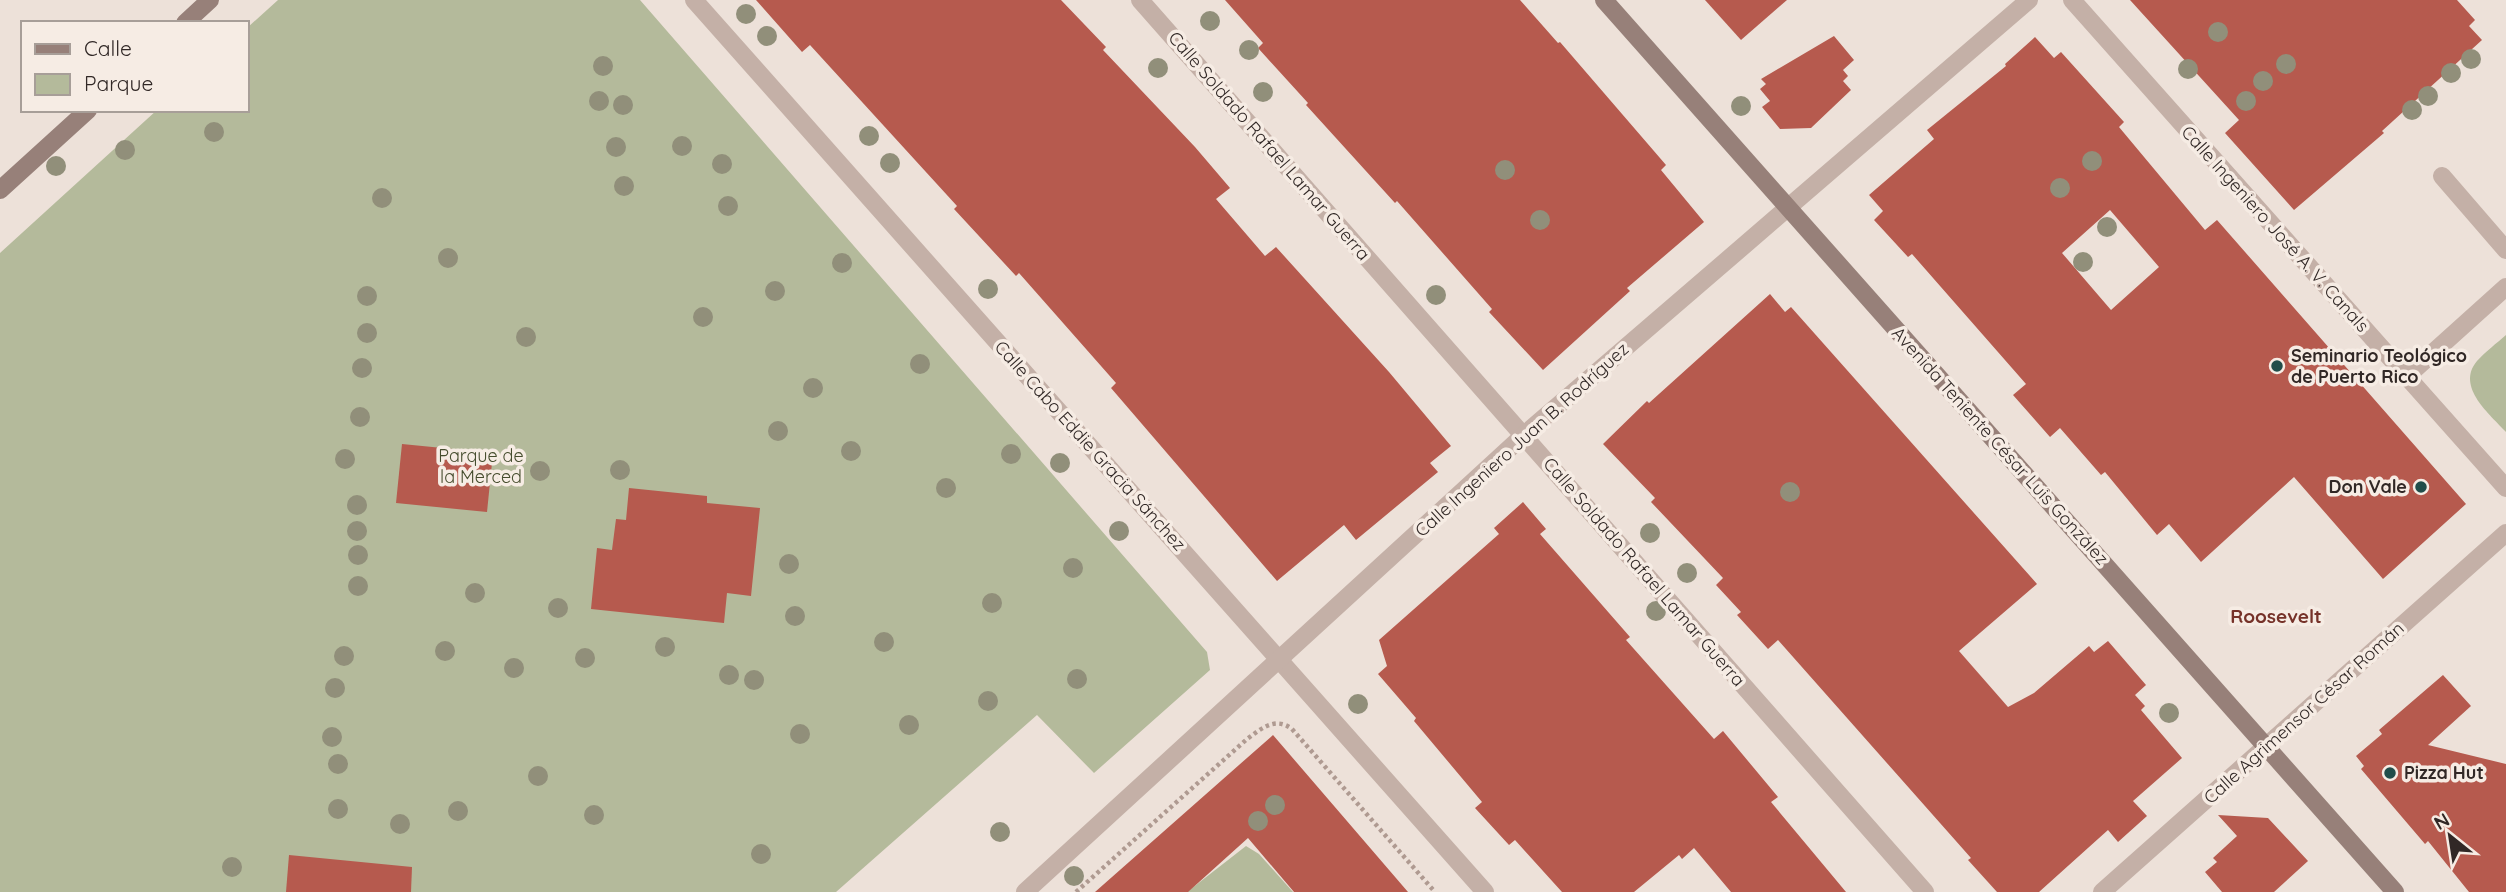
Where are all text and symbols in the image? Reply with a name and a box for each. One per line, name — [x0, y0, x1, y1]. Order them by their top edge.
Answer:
legend — [21, 21, 248, 112]
street label: Calle Soldado Rafael Lamar Guerra — [1164, 26, 1375, 265]
text: Calle — [84, 35, 132, 61]
text: Parque — [84, 70, 153, 96]
street label: Calle Ingeniero José A. V. Canals — [2177, 121, 2374, 337]
street label: Avenida Teniente César Luis González — [1887, 322, 2114, 570]
street label: Calle Cabo Eddie Gracia Sánchez — [990, 336, 1191, 556]
street label: Calle Ingeniero Juan B. Rodríguez — [1410, 337, 1633, 542]
place label: Seminario Teológico de Puerto Rico — [2291, 344, 2467, 388]
marker: Seminario Teológico de Puerto Rico — [2269, 358, 2285, 374]
park label: Parque de la Merced — [438, 444, 524, 488]
street label: Calle Soldado Rafael Lamar Guerra — [1539, 452, 1750, 691]
place label: Don Vale — [2328, 475, 2407, 498]
marker: Don Vale — [2413, 479, 2429, 495]
district label: Roosevelt — [2230, 604, 2322, 628]
street label: Calle Agrimensor César Román — [2199, 617, 2409, 809]
place label: Pizza Hut — [2404, 761, 2484, 784]
marker: Pizza Hut — [2382, 765, 2398, 781]
north arrow — [2415, 801, 2485, 871]
text: N — [2429, 807, 2454, 835]

